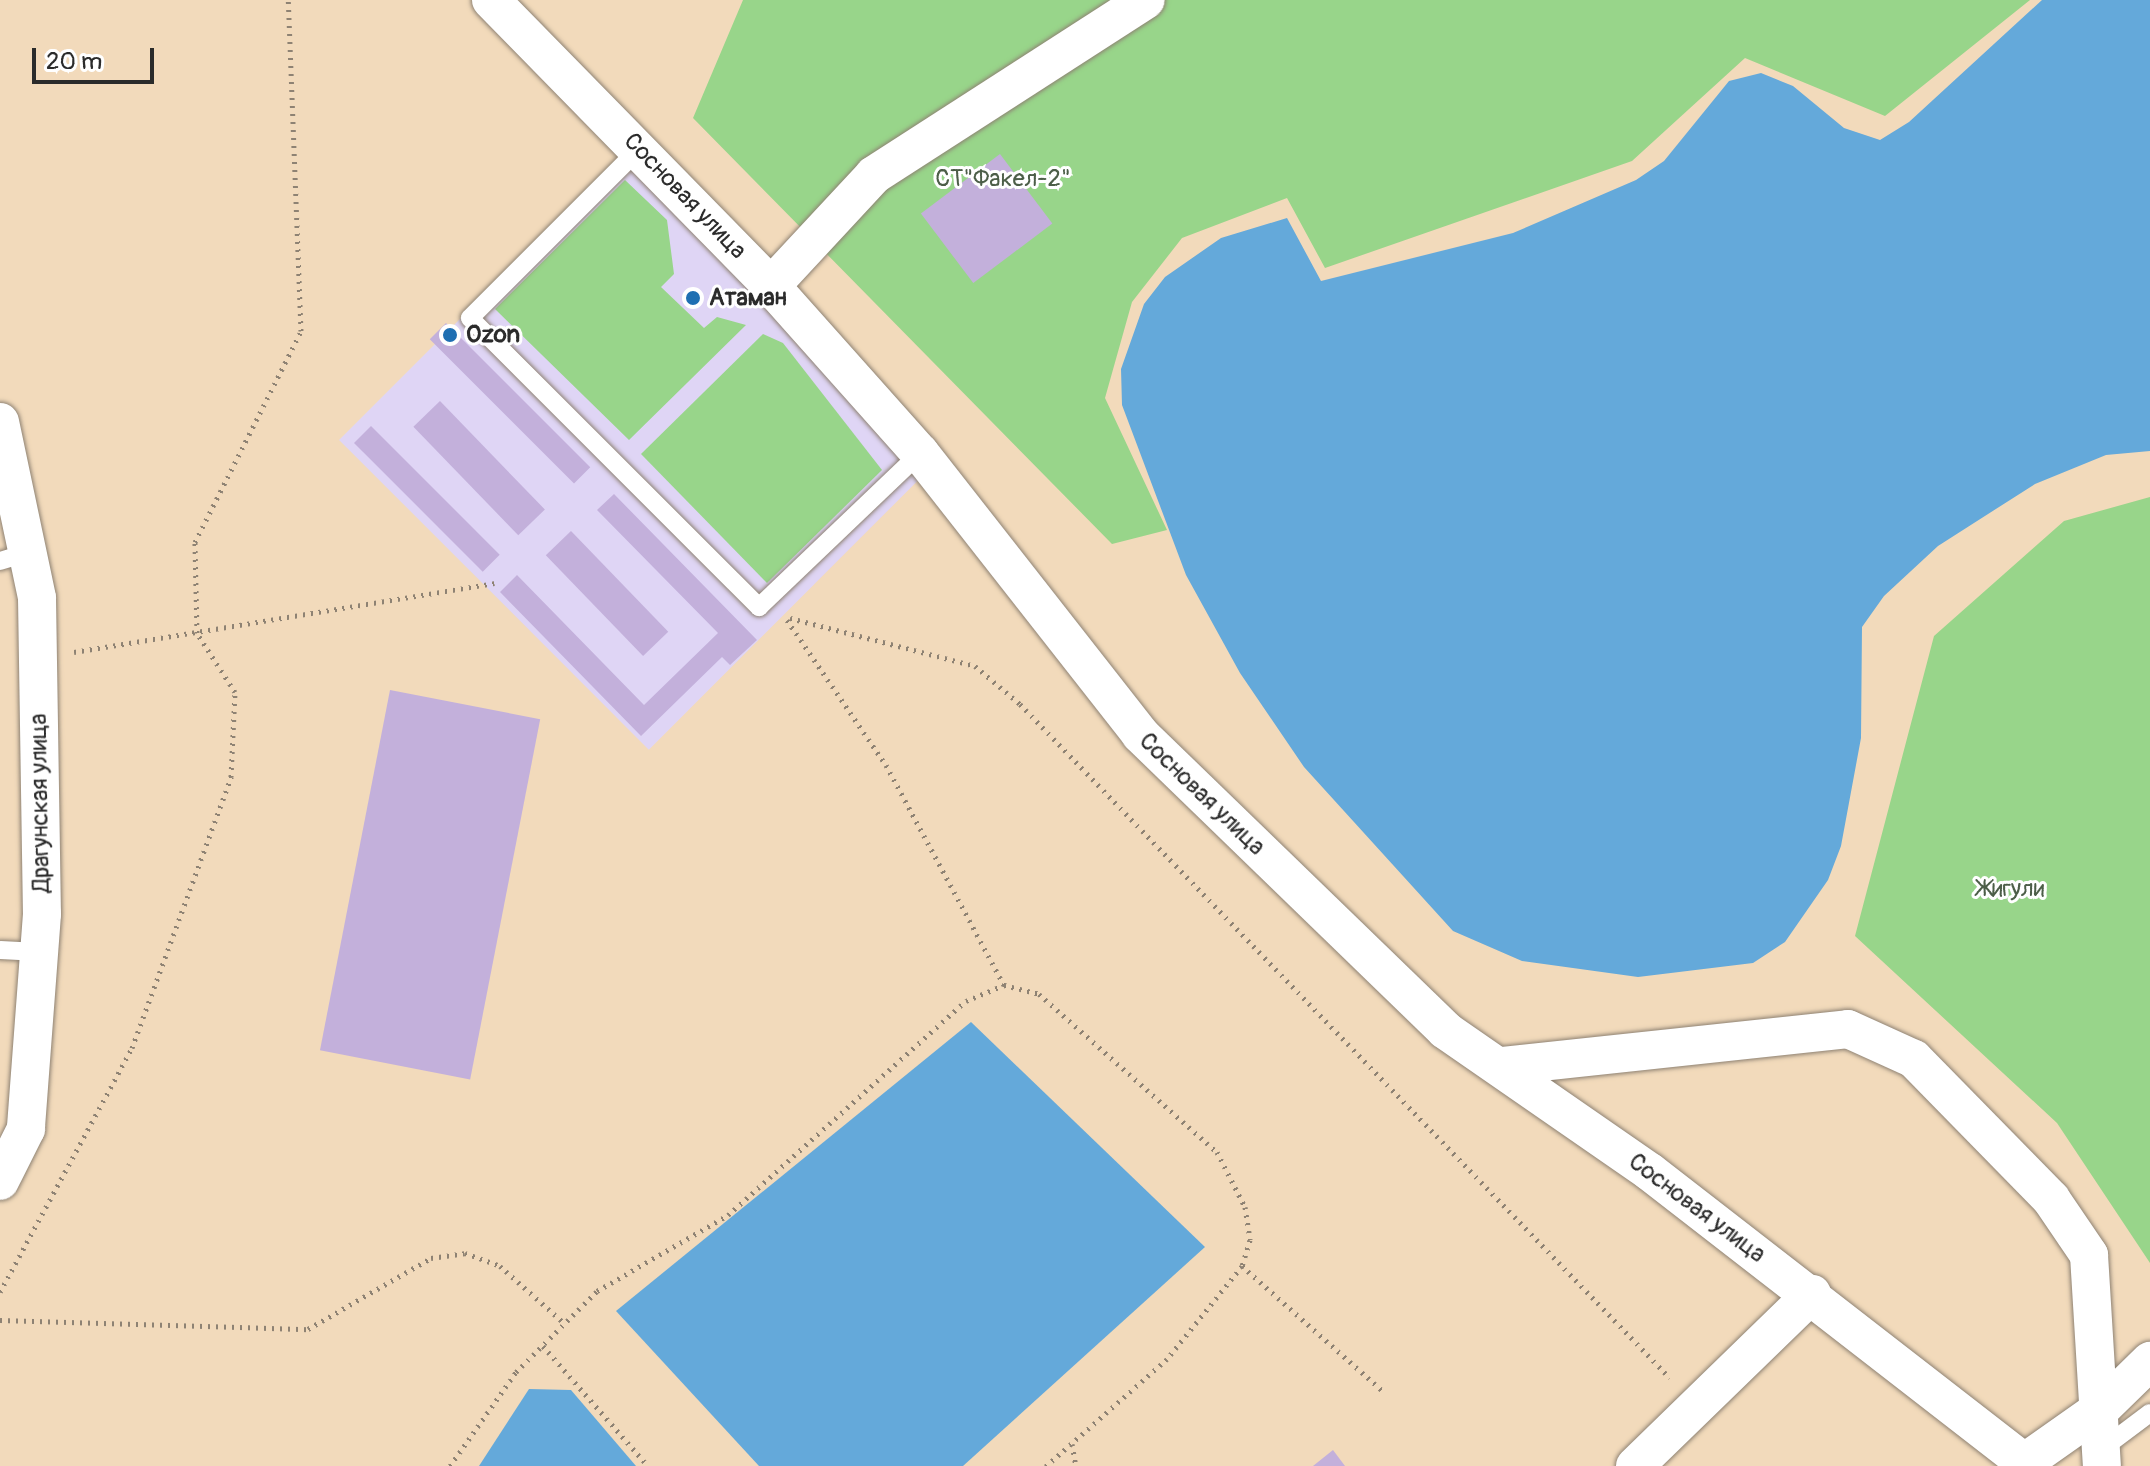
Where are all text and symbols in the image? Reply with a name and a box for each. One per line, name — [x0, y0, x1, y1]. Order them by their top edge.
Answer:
scale bar — [36, 32, 158, 82]
text: 20 m — [46, 47, 102, 76]
street label: Сосновая улица — [618, 127, 752, 265]
park label: СТ"Факел-2" — [935, 165, 1071, 193]
place label: Атаман — [709, 284, 787, 312]
marker: Атаман — [684, 289, 702, 307]
place label: Ozon — [466, 321, 520, 349]
marker: Ozon — [441, 326, 459, 344]
street label: Драгунская улица — [24, 713, 56, 893]
street label: Сосновая улица — [1133, 727, 1271, 861]
park label: Жигули — [1978, 875, 2044, 903]
street label: Сосновая улица — [1623, 1147, 1771, 1269]

